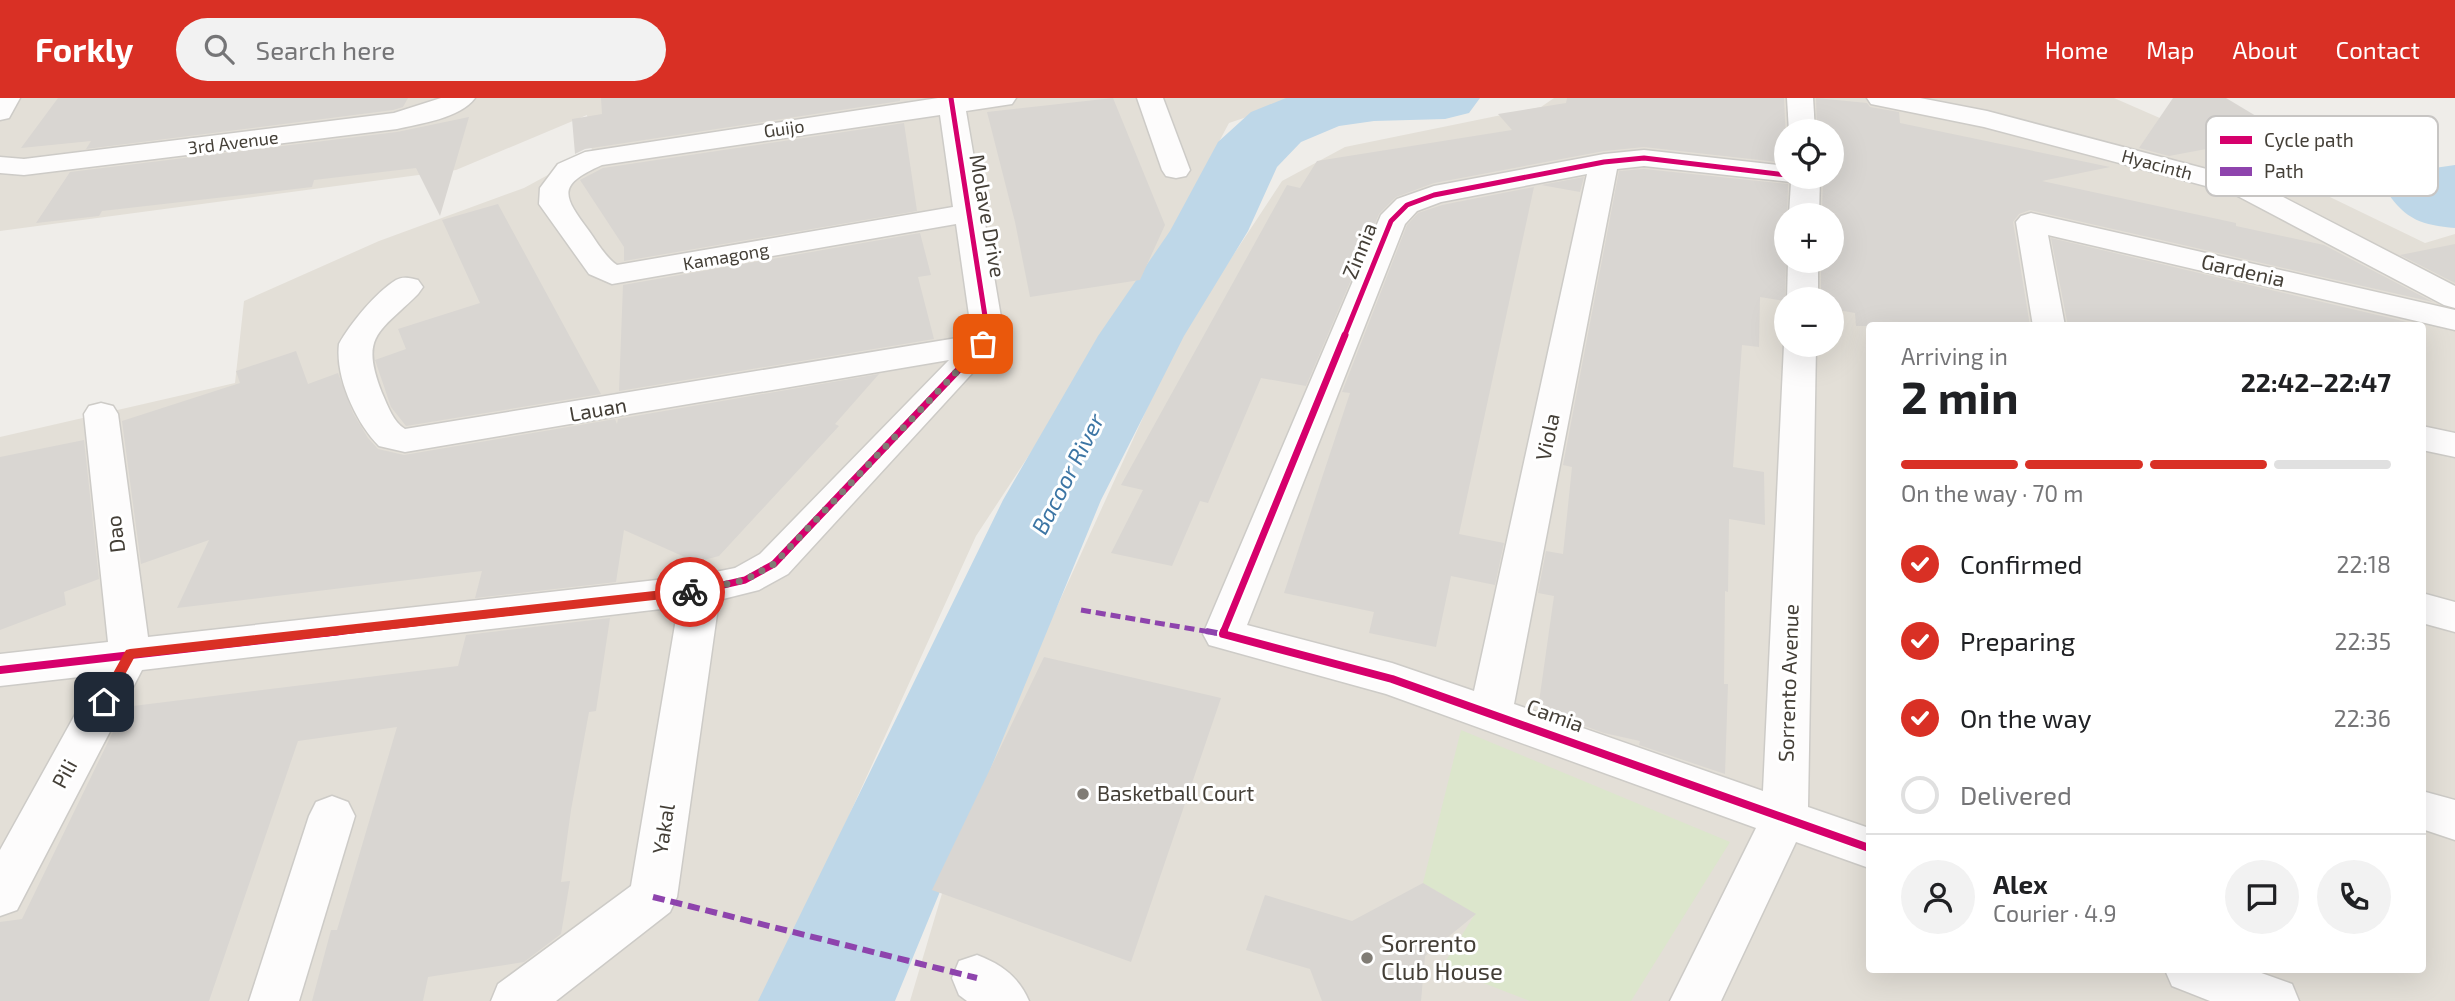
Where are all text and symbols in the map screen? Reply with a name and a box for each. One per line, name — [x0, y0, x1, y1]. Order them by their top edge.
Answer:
search box — [176, 18, 666, 81]
text: Forkly — [35, 29, 134, 69]
icon: search — [200, 30, 238, 68]
text: Search here — [256, 34, 395, 65]
text: Home — [2045, 35, 2108, 64]
text: Map — [2146, 35, 2194, 64]
text: About — [2232, 35, 2298, 64]
text: Contact — [2336, 35, 2420, 64]
street label: Guijo — [762, 114, 806, 142]
legend — [2206, 116, 2438, 196]
map controls — [1774, 119, 1844, 357]
button: locate — [1774, 119, 1844, 189]
street label: 3rd Avenue — [186, 126, 280, 158]
text: Cycle path — [2264, 128, 2354, 151]
street label: Hyacinth — [2119, 144, 2195, 184]
street label: Molave Drive — [965, 152, 1012, 279]
text: Path — [2264, 159, 2304, 182]
button: + — [1774, 203, 1844, 273]
street label: Zinnia — [1336, 219, 1381, 282]
street label: Kamagong — [681, 238, 771, 274]
street label: Gardenia — [2199, 248, 2288, 291]
button: − — [1774, 287, 1844, 357]
pin — [953, 314, 1013, 374]
icon: bag — [964, 325, 1002, 363]
text: Arriving in — [1901, 342, 2008, 370]
text: 22:42–22:47 — [2241, 366, 2391, 397]
text: 2 min — [1901, 368, 2019, 423]
street label: Lauan — [567, 391, 628, 426]
water label: Bacoor River — [1025, 408, 1110, 539]
street label: Viola — [1529, 411, 1564, 463]
text: On the way · 70 m — [1901, 479, 2083, 507]
street label: Dao — [100, 514, 129, 554]
icon: check — [1901, 545, 1939, 583]
text: Confirmed — [1960, 548, 2083, 579]
text: 22:18 — [2337, 550, 2391, 578]
courier — [655, 557, 725, 627]
icon: bike — [671, 573, 709, 611]
street label: Sorrento Avenue — [1772, 603, 1803, 762]
icon: check — [1901, 622, 1939, 660]
text: Preparing — [1960, 625, 2075, 656]
text: 22:35 — [2335, 627, 2391, 655]
pin — [74, 672, 134, 732]
icon: home — [85, 683, 123, 721]
street label: Camia — [1524, 693, 1587, 736]
icon: check — [1901, 699, 1939, 737]
text: On the way — [1960, 702, 2091, 733]
text: 22:36 — [2334, 704, 2391, 732]
street label: Pili — [46, 755, 82, 792]
text: Delivered — [1960, 779, 2072, 810]
place label: Basketball Court — [1097, 780, 1254, 805]
marker: Basketball Court — [1075, 786, 1091, 802]
street label: Yakal — [646, 801, 679, 856]
button: person — [1901, 860, 1975, 934]
button: chat — [2225, 860, 2299, 934]
button: phone — [2317, 860, 2391, 934]
text: Alex — [1993, 868, 2048, 899]
text: Courier · 4.9 — [1993, 899, 2117, 927]
place label: Sorrento Club House — [1381, 928, 1503, 985]
marker: Sorrento Club House — [1359, 950, 1375, 966]

